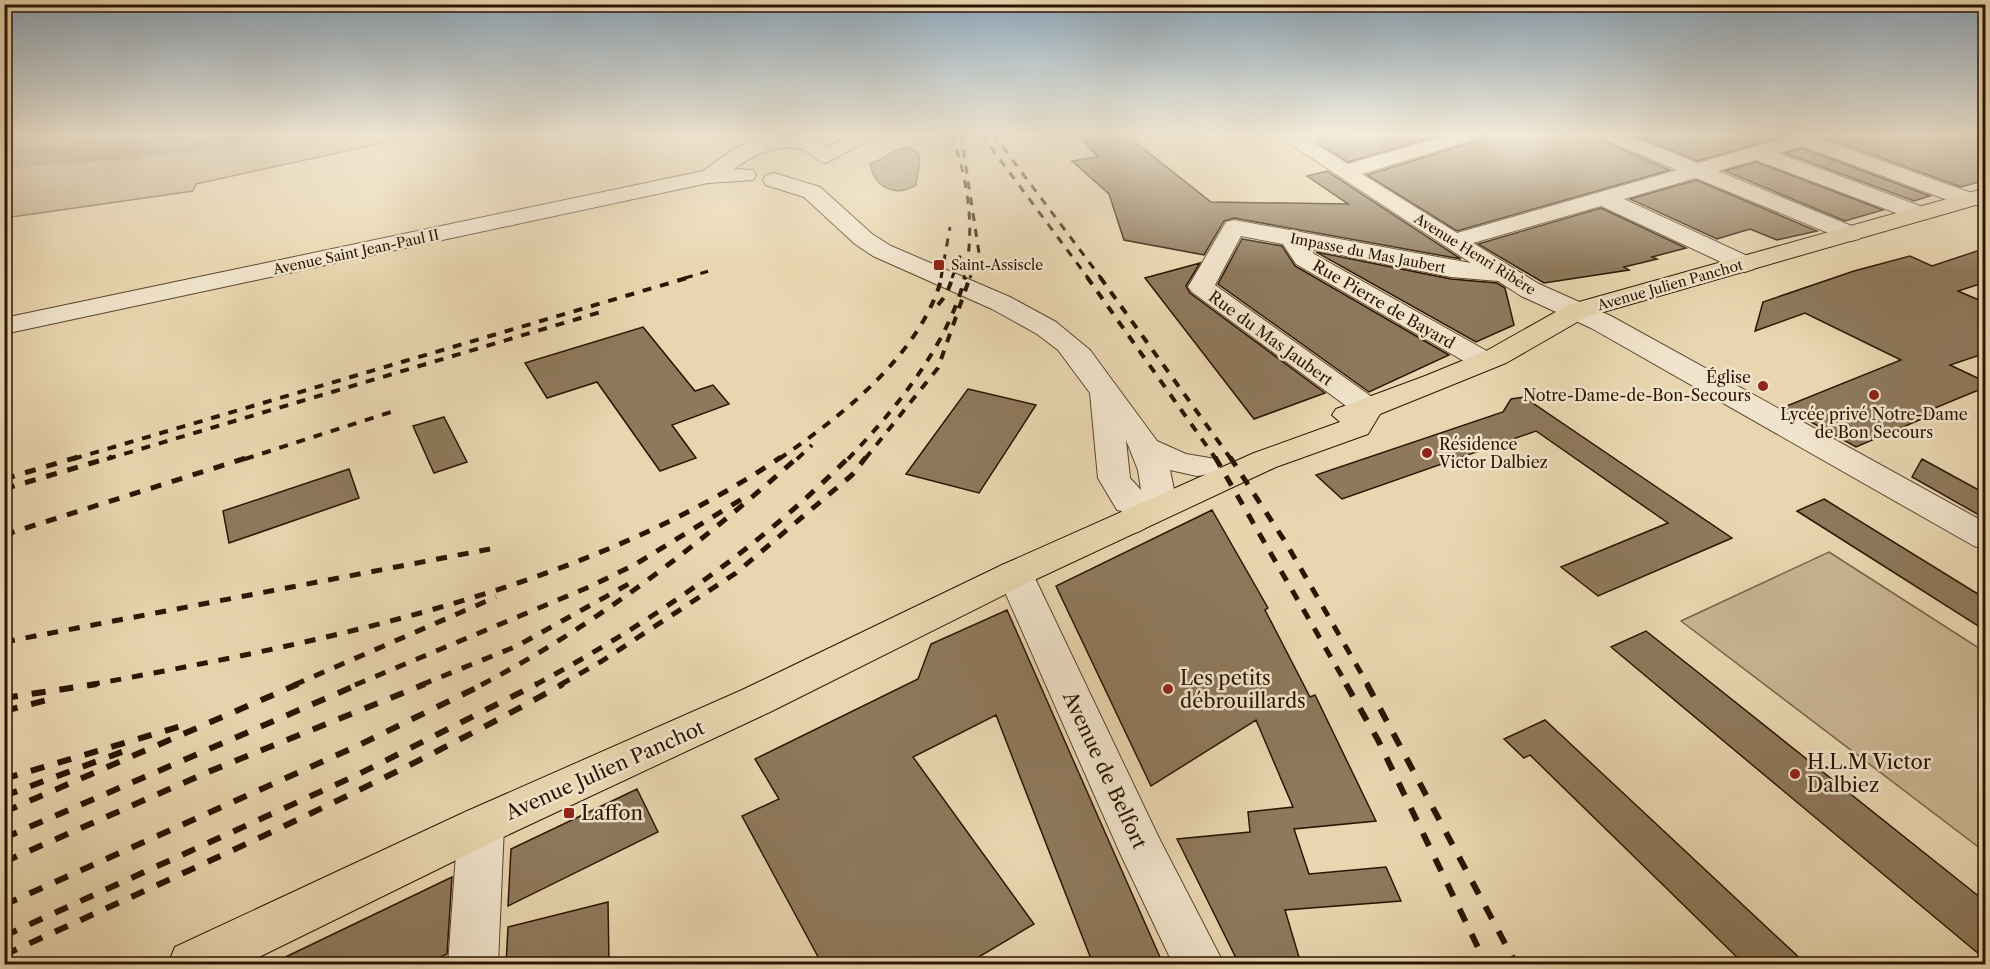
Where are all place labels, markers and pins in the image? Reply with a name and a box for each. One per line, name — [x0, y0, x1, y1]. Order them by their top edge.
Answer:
place label: Saint-Assiscle — [951, 256, 1043, 274]
marker: Saint-Assiscle — [932, 258, 946, 272]
place label: Église Notre-Dame-de-Bon-Secours — [1523, 367, 1751, 405]
marker: Église Notre-Dame-de-Bon-Secours — [1756, 379, 1770, 393]
marker: Lycée privé Notre-Dame de Bon Secours — [1867, 388, 1881, 402]
place label: Lycée privé Notre-Dame de Bon Secours — [1780, 404, 1968, 442]
place label: Résidence Victor Dalbiez — [1438, 434, 1548, 472]
marker: Résidence Victor Dalbiez — [1420, 446, 1434, 460]
place label: Les petits débrouillards — [1180, 666, 1306, 713]
marker: Les petits débrouillards — [1161, 682, 1175, 696]
place label: H.L.M Victor Dalbiez — [1807, 750, 1932, 797]
marker: H.L.M Victor Dalbiez — [1788, 767, 1802, 781]
place label: Laffon — [581, 801, 643, 825]
marker: Laffon — [562, 806, 576, 820]

